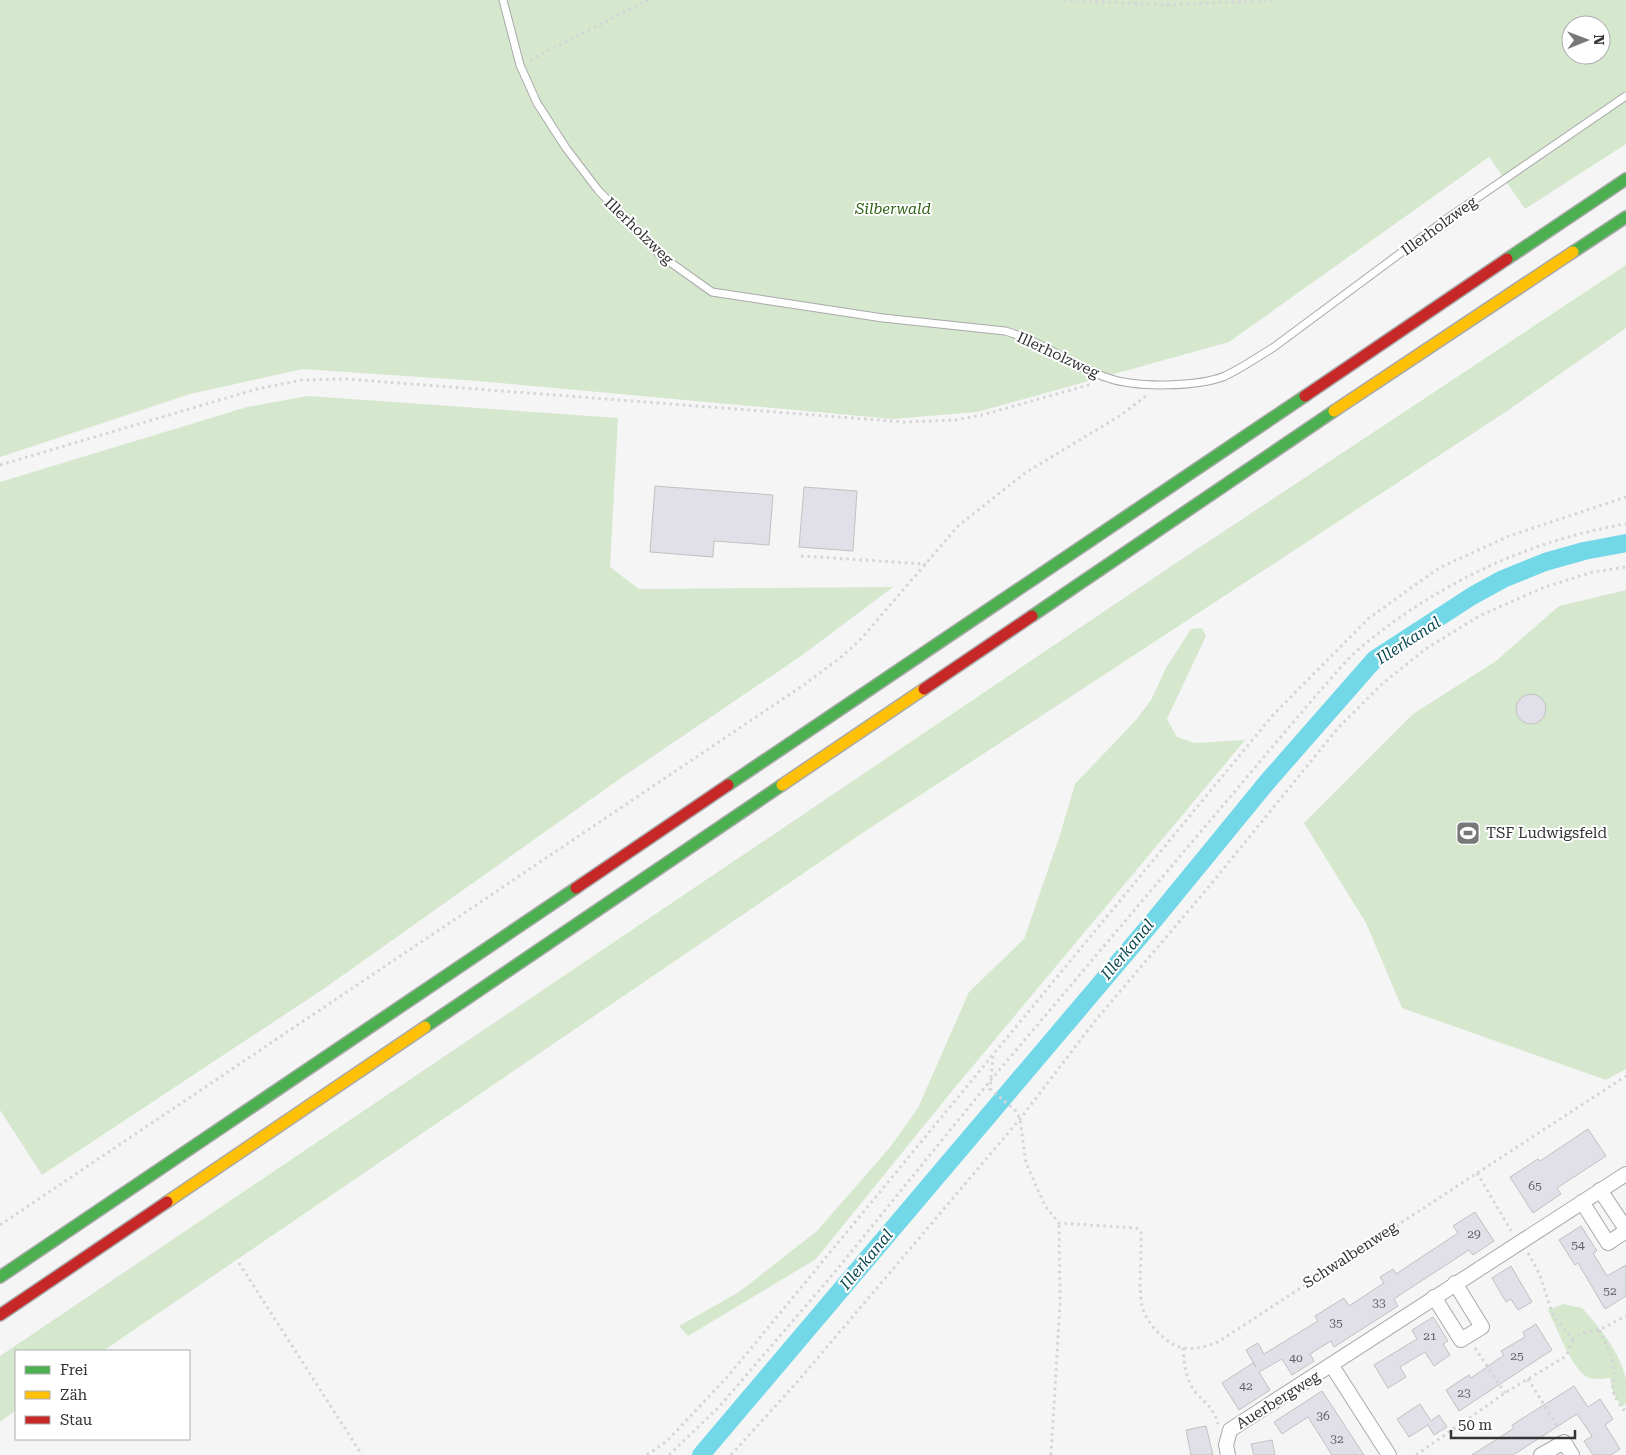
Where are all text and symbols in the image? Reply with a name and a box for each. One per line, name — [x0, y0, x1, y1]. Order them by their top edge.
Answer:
north arrow — [1561, 15, 1611, 65]
text: N — [1591, 34, 1607, 46]
street label: Illerholzweg — [1398, 192, 1481, 259]
street label: Illerholzweg — [601, 194, 678, 269]
park label: Silberwald — [854, 200, 931, 218]
street label: Illerholzweg — [1014, 328, 1102, 382]
water label: Illerkanal — [1372, 613, 1444, 669]
sports icon: TSF Ludwigsfeld — [1455, 820, 1481, 846]
place label: TSF Ludwigsfeld — [1486, 824, 1607, 842]
water label: Illerkanal — [1096, 915, 1158, 984]
house number: 65 — [1528, 1179, 1542, 1193]
street label: Schwalbenweg — [1300, 1218, 1401, 1292]
water label: Illerkanal — [835, 1225, 897, 1294]
house number: 29 — [1467, 1227, 1481, 1241]
house number: 54 — [1571, 1238, 1585, 1252]
house number: 52 — [1603, 1284, 1617, 1298]
house number: 33 — [1372, 1296, 1386, 1310]
house number: 35 — [1329, 1316, 1343, 1330]
house number: 21 — [1423, 1329, 1437, 1343]
house number: 25 — [1510, 1349, 1524, 1363]
legend — [15, 1350, 190, 1440]
house number: 40 — [1289, 1351, 1303, 1365]
text: Frei — [60, 1361, 88, 1379]
street label: Auerbergweg — [1233, 1367, 1324, 1433]
house number: 42 — [1239, 1379, 1253, 1393]
text: Zäh — [60, 1386, 88, 1404]
house number: 23 — [1457, 1386, 1471, 1400]
scale bar — [1451, 1408, 1575, 1440]
house number: 36 — [1316, 1409, 1330, 1423]
text: Stau — [60, 1411, 93, 1429]
text: 50 m — [1458, 1416, 1493, 1434]
house number: 32 — [1330, 1432, 1344, 1446]

